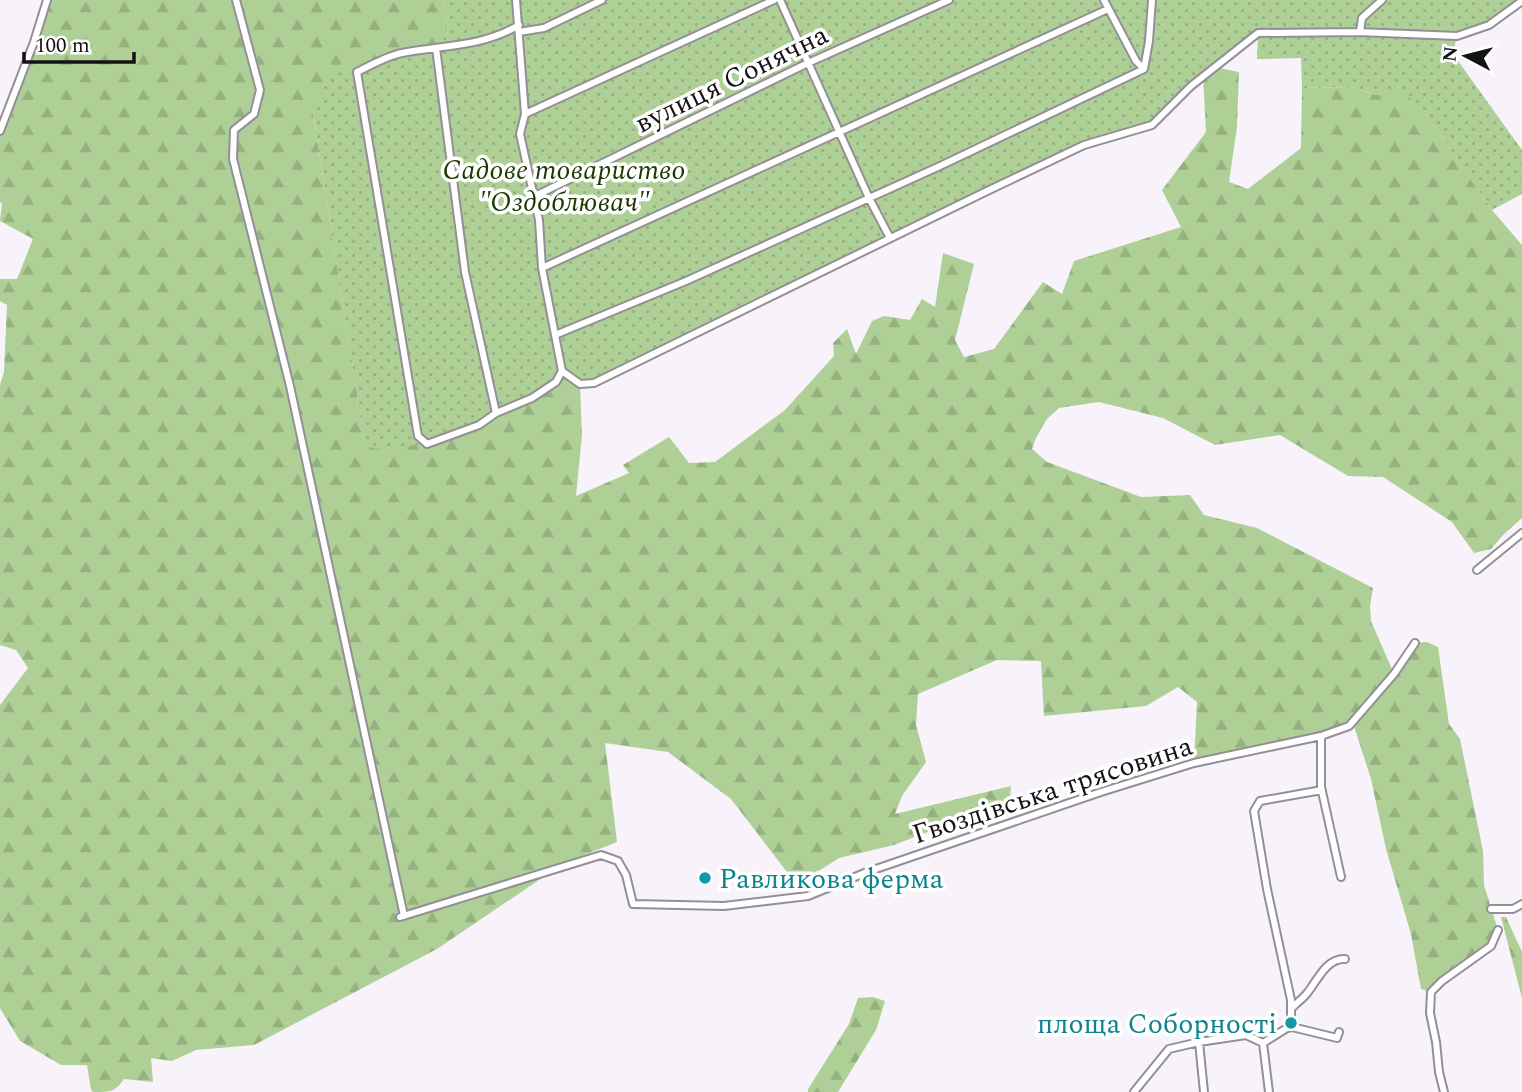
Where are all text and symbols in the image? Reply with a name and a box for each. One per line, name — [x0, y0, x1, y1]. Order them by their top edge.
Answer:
street label: вулиця Сонячна — [628, 14, 836, 145]
scale bar — [24, 21, 135, 65]
north arrow — [1431, 21, 1501, 91]
text: 100 m — [35, 30, 90, 62]
text: N — [1435, 45, 1466, 64]
park label: Садове товариство "Оздоблювач" — [443, 149, 685, 224]
street label: Гвоздівська трясовина — [907, 725, 1198, 856]
place label: Равликова ферма — [719, 858, 944, 901]
marker: Равликова ферма — [697, 870, 713, 886]
place label: площа Соборності — [1037, 1003, 1277, 1046]
marker: площа Соборності — [1283, 1015, 1299, 1031]

